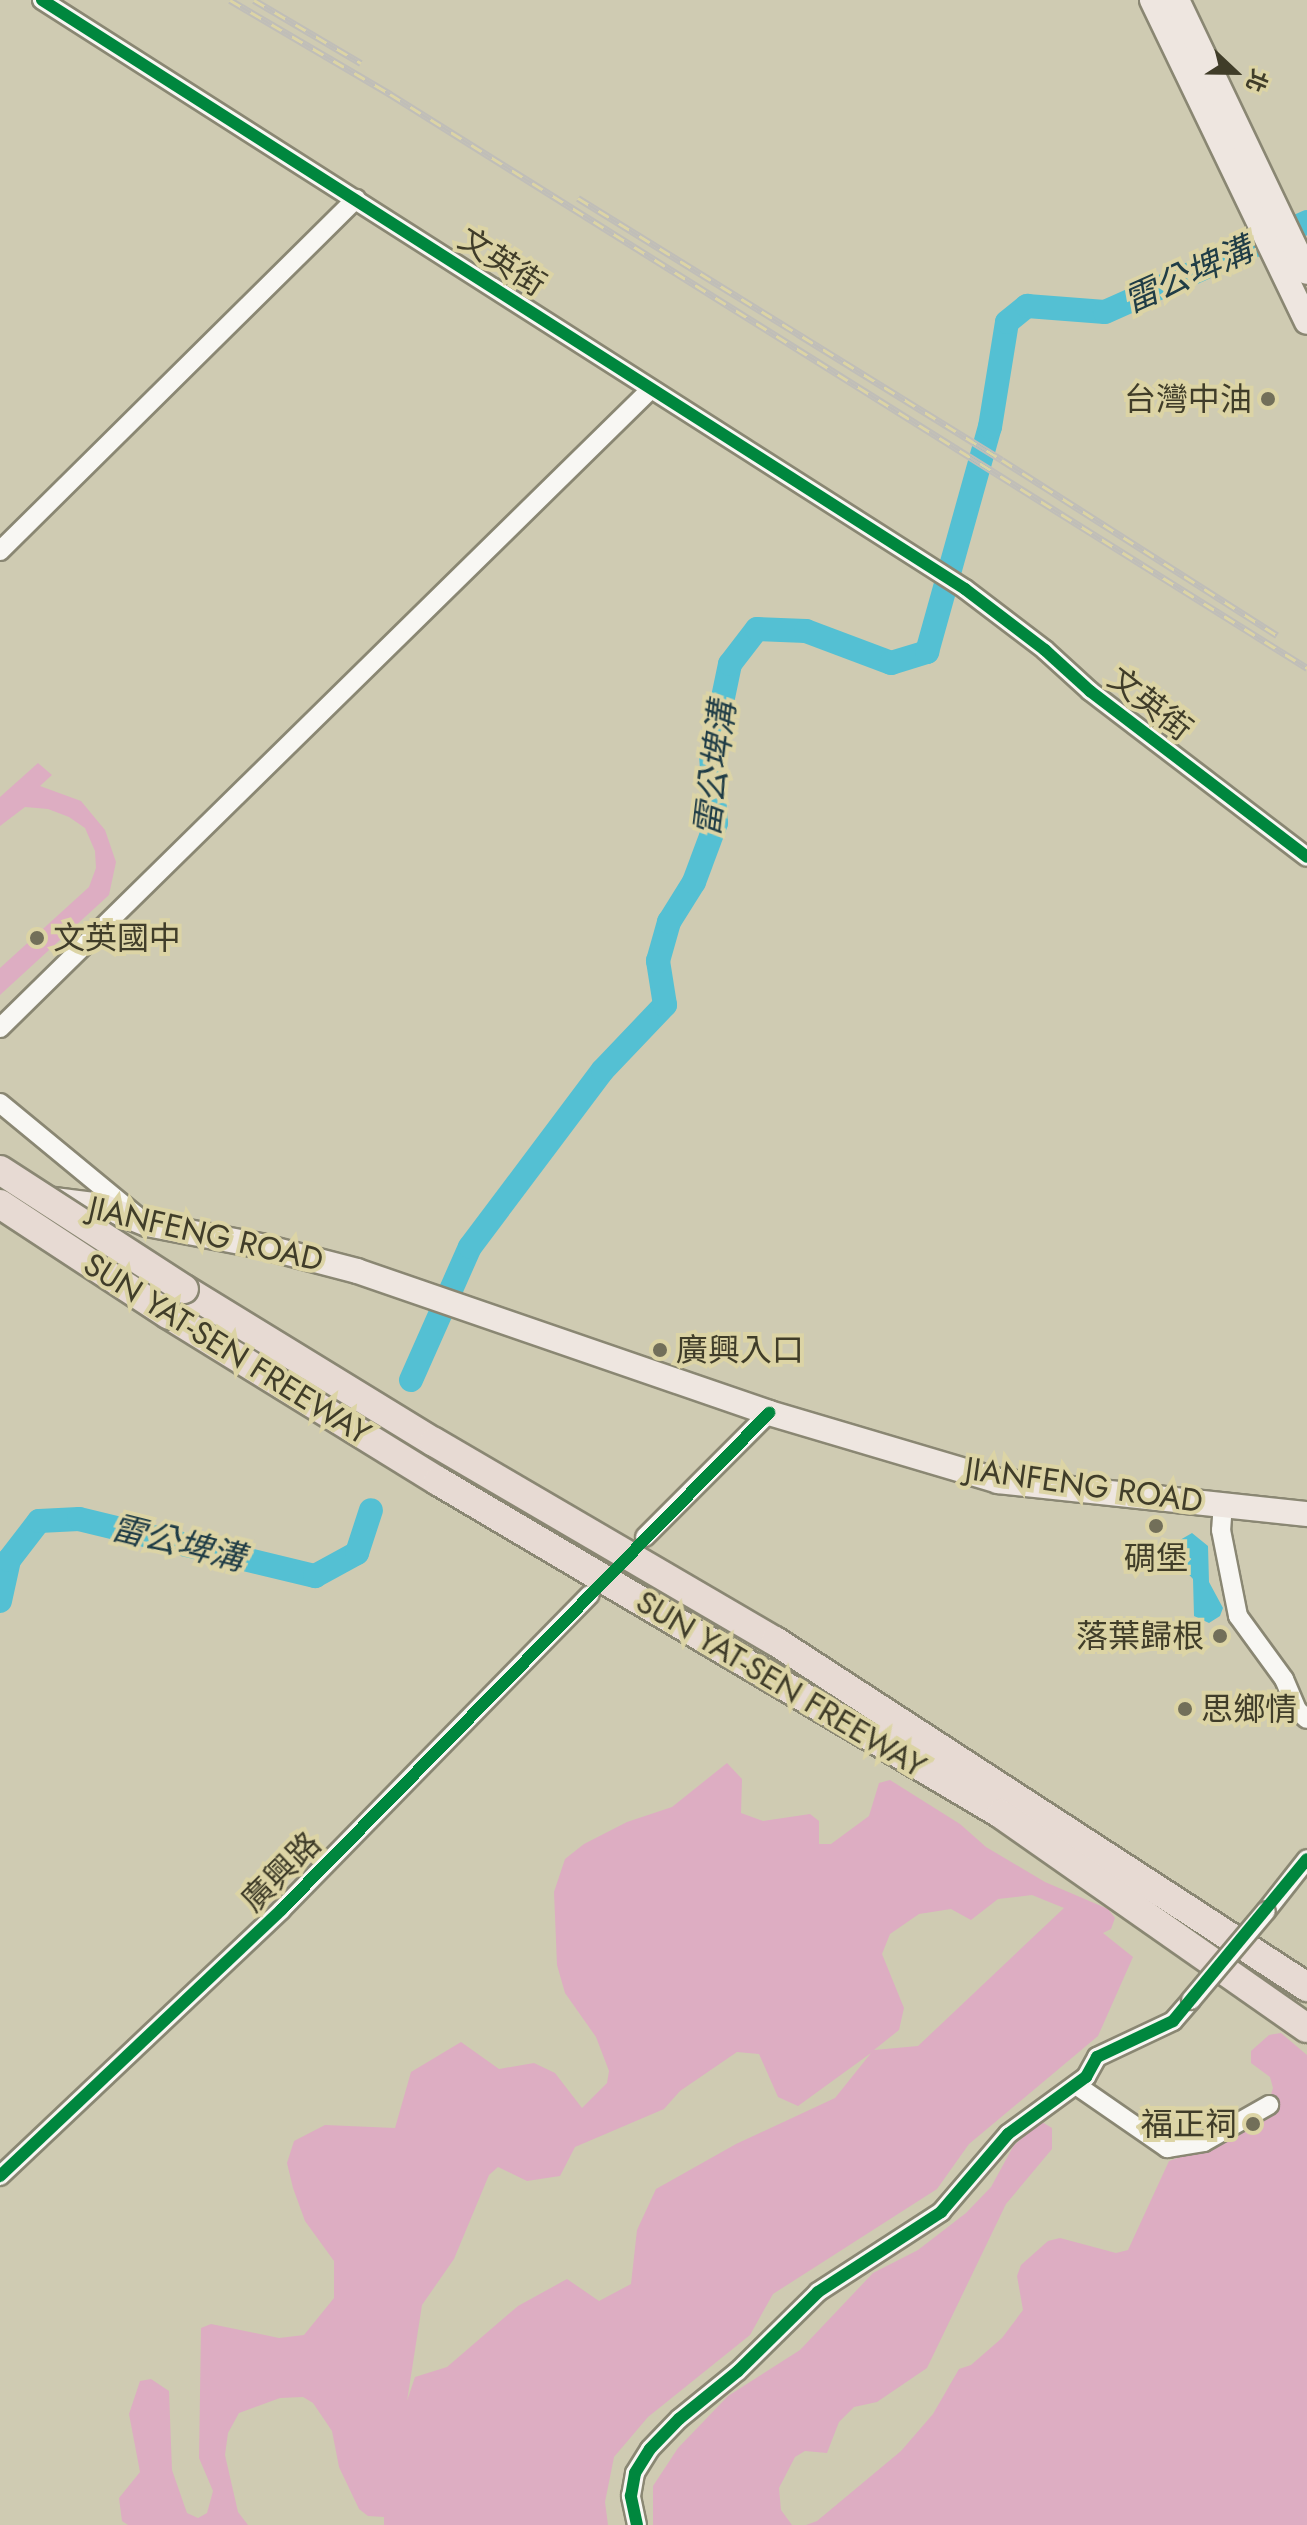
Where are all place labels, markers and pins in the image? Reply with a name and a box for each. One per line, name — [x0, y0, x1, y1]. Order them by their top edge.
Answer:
place label: 台灣中油 — [1124, 380, 1252, 418]
marker: 台灣中油 — [1259, 390, 1277, 408]
place label: 文英國中 — [53, 919, 181, 957]
marker: 文英國中 — [28, 929, 46, 947]
place label: 廣興入口 — [676, 1331, 804, 1369]
marker: 廣興入口 — [651, 1341, 669, 1359]
marker: 碉堡 — [1147, 1517, 1165, 1535]
place label: 碉堡 — [1124, 1539, 1188, 1577]
place label: 落葉歸根 — [1076, 1617, 1204, 1655]
marker: 落葉歸根 — [1211, 1627, 1229, 1645]
place label: 思鄉情 — [1201, 1690, 1297, 1728]
marker: 思鄉情 — [1176, 1700, 1194, 1718]
place label: 福正祠 — [1141, 2105, 1237, 2143]
marker: 福正祠 — [1244, 2115, 1262, 2133]

